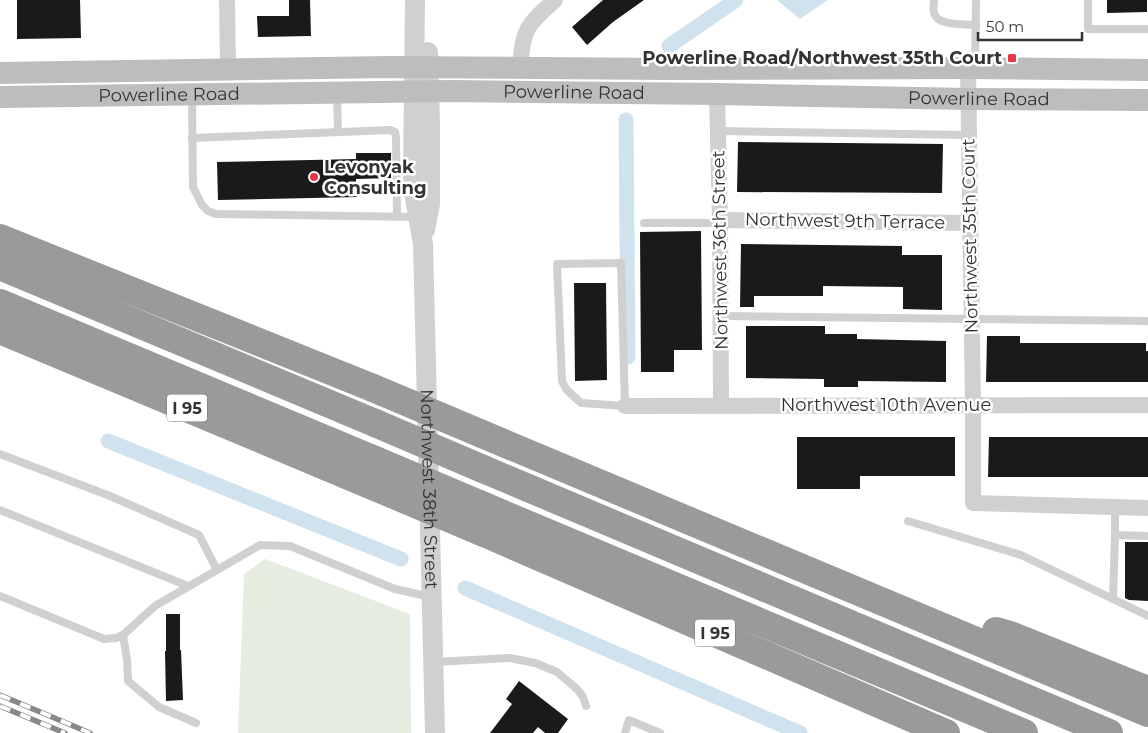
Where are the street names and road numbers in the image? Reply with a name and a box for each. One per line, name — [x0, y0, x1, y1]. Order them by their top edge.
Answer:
street label: Powerline Road — [503, 81, 645, 104]
street label: Powerline Road — [98, 83, 240, 107]
street label: Powerline Road — [908, 87, 1050, 110]
street label: Northwest 35th Court — [957, 138, 983, 334]
street label: Northwest 36th Street — [707, 150, 733, 350]
street label: Northwest 9th Terrace — [745, 208, 946, 234]
street label: Northwest 38th Street — [416, 389, 442, 590]
road number: I 95 — [167, 394, 207, 422]
street label: Northwest 10th Avenue — [781, 394, 991, 416]
road number: I 95 — [695, 620, 735, 646]

